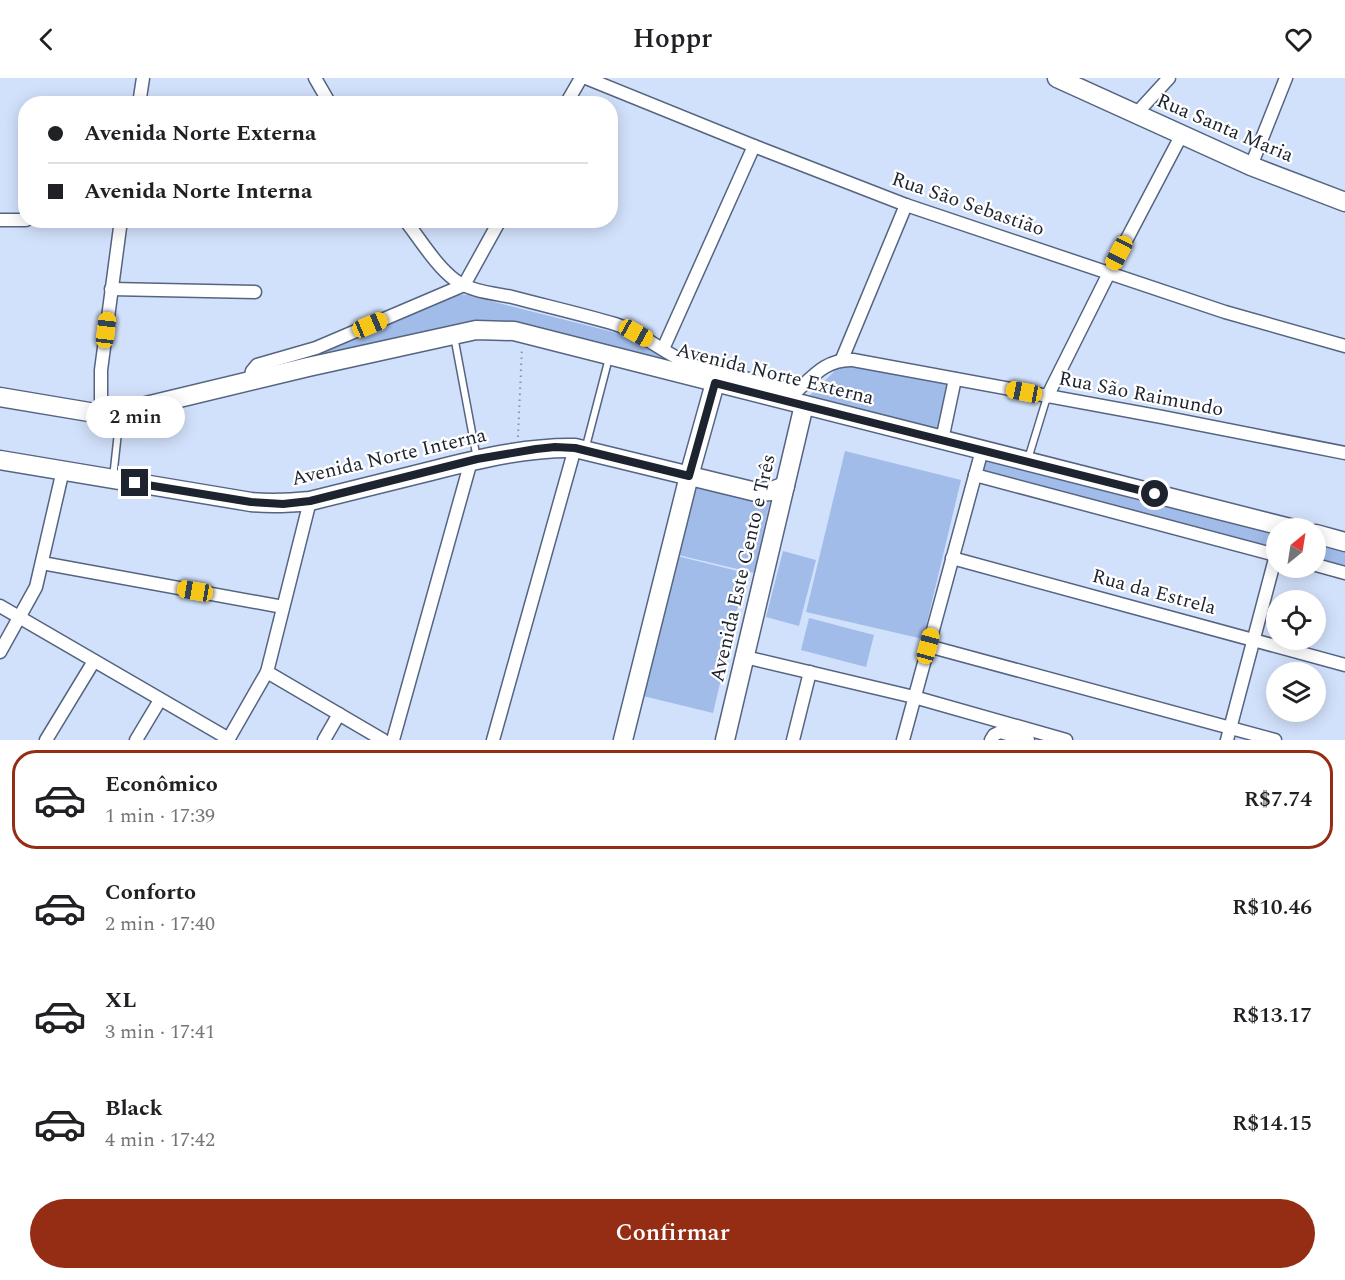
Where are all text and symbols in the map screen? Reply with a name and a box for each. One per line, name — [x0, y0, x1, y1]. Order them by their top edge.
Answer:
text: Hoppr — [633, 18, 712, 60]
icon: back — [30, 23, 63, 56]
icon: heart — [1282, 23, 1315, 56]
street label: Rua Santa Maria — [1152, 86, 1298, 171]
text: Avenida Norte Externa — [84, 117, 316, 150]
street label: Rua São Sebastião — [887, 164, 1049, 244]
text: Avenida Norte Interna — [84, 175, 312, 208]
car — [1103, 233, 1135, 273]
car — [350, 310, 390, 340]
car — [95, 311, 117, 349]
car — [616, 316, 656, 350]
street label: Avenida Norte Externa — [673, 335, 877, 413]
street label: Rua São Raimundo — [1056, 363, 1226, 425]
car — [1005, 380, 1043, 404]
callout: 2 min — [86, 396, 184, 438]
text: 2 min — [110, 402, 161, 432]
street label: Avenida Norte Interna — [289, 420, 490, 494]
street label: Avenida Este Cento e Três — [702, 451, 784, 685]
route end — [121, 469, 148, 496]
route start — [1141, 480, 1168, 507]
north arrow — [1266, 518, 1326, 578]
map controls — [1266, 518, 1326, 722]
street label: Rua da Estrela — [1089, 561, 1220, 623]
car — [176, 579, 214, 603]
button: locate — [1266, 590, 1326, 650]
car — [915, 626, 941, 666]
button: layers — [1266, 662, 1326, 722]
text: Econômico — [105, 768, 218, 801]
icon: car — [33, 773, 87, 827]
text: R$7.74 — [1244, 783, 1312, 816]
text: 1 min · 17:39 — [105, 801, 215, 831]
text: Conforto — [105, 876, 196, 909]
icon: car — [33, 881, 87, 935]
text: R$10.46 — [1232, 891, 1312, 924]
text: 2 min · 17:40 — [105, 909, 215, 939]
text: XL — [105, 984, 136, 1017]
icon: car — [33, 989, 87, 1043]
text: R$13.17 — [1232, 999, 1312, 1032]
text: 3 min · 17:41 — [105, 1017, 215, 1047]
text: Black — [105, 1092, 163, 1125]
icon: car — [33, 1097, 87, 1151]
text: R$14.15 — [1232, 1107, 1312, 1140]
text: 4 min · 17:42 — [105, 1125, 215, 1155]
button: Confirmar — [30, 1199, 1315, 1268]

